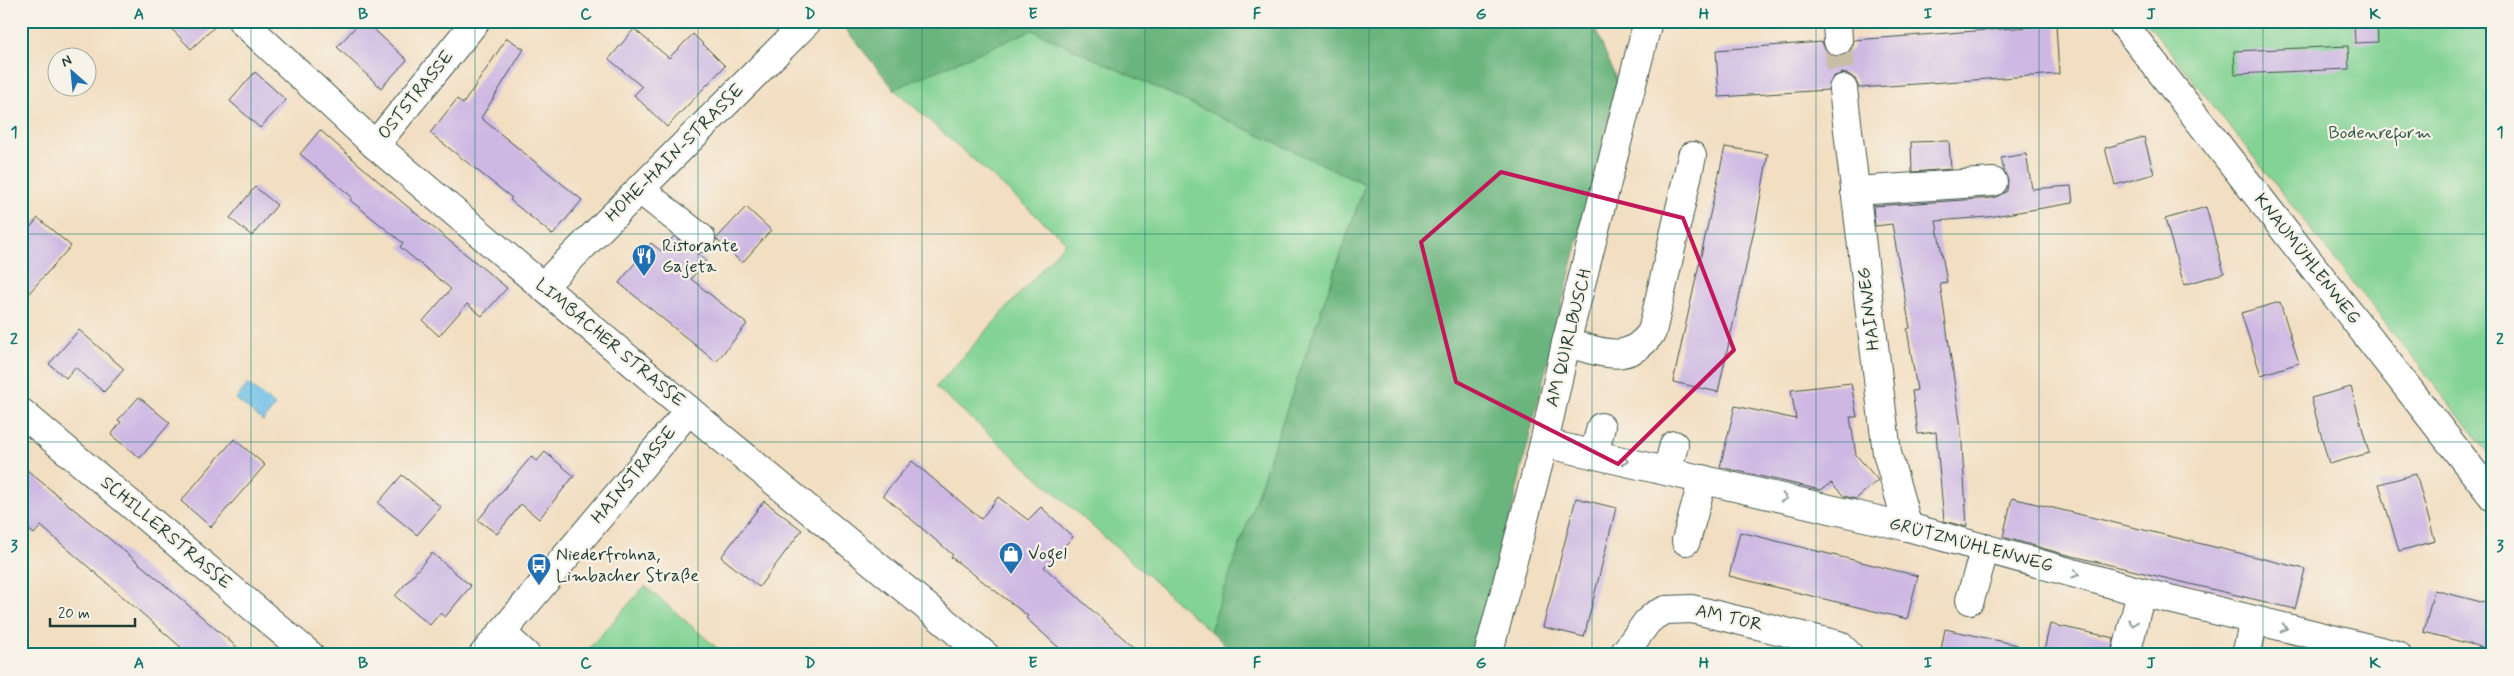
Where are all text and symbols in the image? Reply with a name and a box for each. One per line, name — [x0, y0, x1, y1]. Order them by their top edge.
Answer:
text: A — [134, 4, 144, 25]
text: B — [358, 4, 368, 25]
text: C — [580, 4, 592, 25]
text: D — [804, 4, 816, 25]
text: E — [1028, 4, 1038, 25]
text: F — [1253, 4, 1262, 25]
text: G — [1476, 4, 1487, 25]
text: H — [1699, 4, 1710, 25]
text: I — [1924, 4, 1933, 25]
text: J — [2146, 4, 2156, 25]
text: K — [2369, 4, 2381, 25]
street label: OSTSTRASSE — [373, 45, 460, 145]
north arrow — [48, 48, 98, 98]
text: N — [58, 51, 75, 71]
street label: HOHE-HAIN-STRASSE — [600, 78, 750, 228]
park label: Bodenreform — [2328, 121, 2432, 147]
text: 1 — [10, 122, 18, 143]
text: 1 — [2496, 122, 2504, 143]
street label: KNAUMÜHLENWEG — [2248, 189, 2366, 329]
place label: Ristorante Gajeta — [662, 234, 738, 279]
restaurant icon: Ristorante Gajeta — [631, 243, 657, 277]
street label: HAINWEG — [1852, 266, 1886, 352]
street label: AM QUIRLBUSCH — [1540, 267, 1598, 409]
street label: LIMBACHER STRASSE — [530, 273, 690, 413]
text: 2 — [10, 329, 18, 350]
text: 2 — [2496, 329, 2504, 350]
street label: HAINSTRASSE — [586, 421, 682, 529]
one-way arrow — [1621, 455, 1630, 466]
street label: SCHILLERSTRASSE — [95, 471, 237, 595]
one-way arrow — [1779, 492, 1788, 503]
street label: GRÜTZMÜHLENWEG — [1886, 512, 2056, 578]
text: 3 — [10, 536, 18, 557]
text: 3 — [2496, 536, 2504, 557]
shop icon: Vogel — [998, 541, 1024, 575]
place label: Vogel — [1028, 542, 1067, 568]
place label: Niederfrohna, Limbacher Straße — [556, 543, 699, 588]
bus stop icon: Niederfrohna, Limbacher Straße — [526, 552, 552, 586]
one-way arrow — [2072, 568, 2080, 578]
scale bar — [50, 596, 135, 628]
street label: AM TOR — [1693, 599, 1765, 637]
text: 20 m — [58, 604, 90, 624]
one-way arrow — [2129, 619, 2139, 627]
one-way arrow — [2280, 622, 2289, 633]
text: A — [134, 653, 144, 674]
text: B — [358, 653, 368, 674]
text: C — [580, 653, 592, 674]
text: D — [804, 653, 816, 674]
text: E — [1028, 653, 1038, 674]
text: F — [1253, 653, 1262, 674]
text: G — [1476, 653, 1487, 674]
text: H — [1699, 653, 1710, 674]
text: I — [1924, 653, 1933, 674]
text: J — [2146, 653, 2156, 674]
text: K — [2369, 653, 2381, 674]

